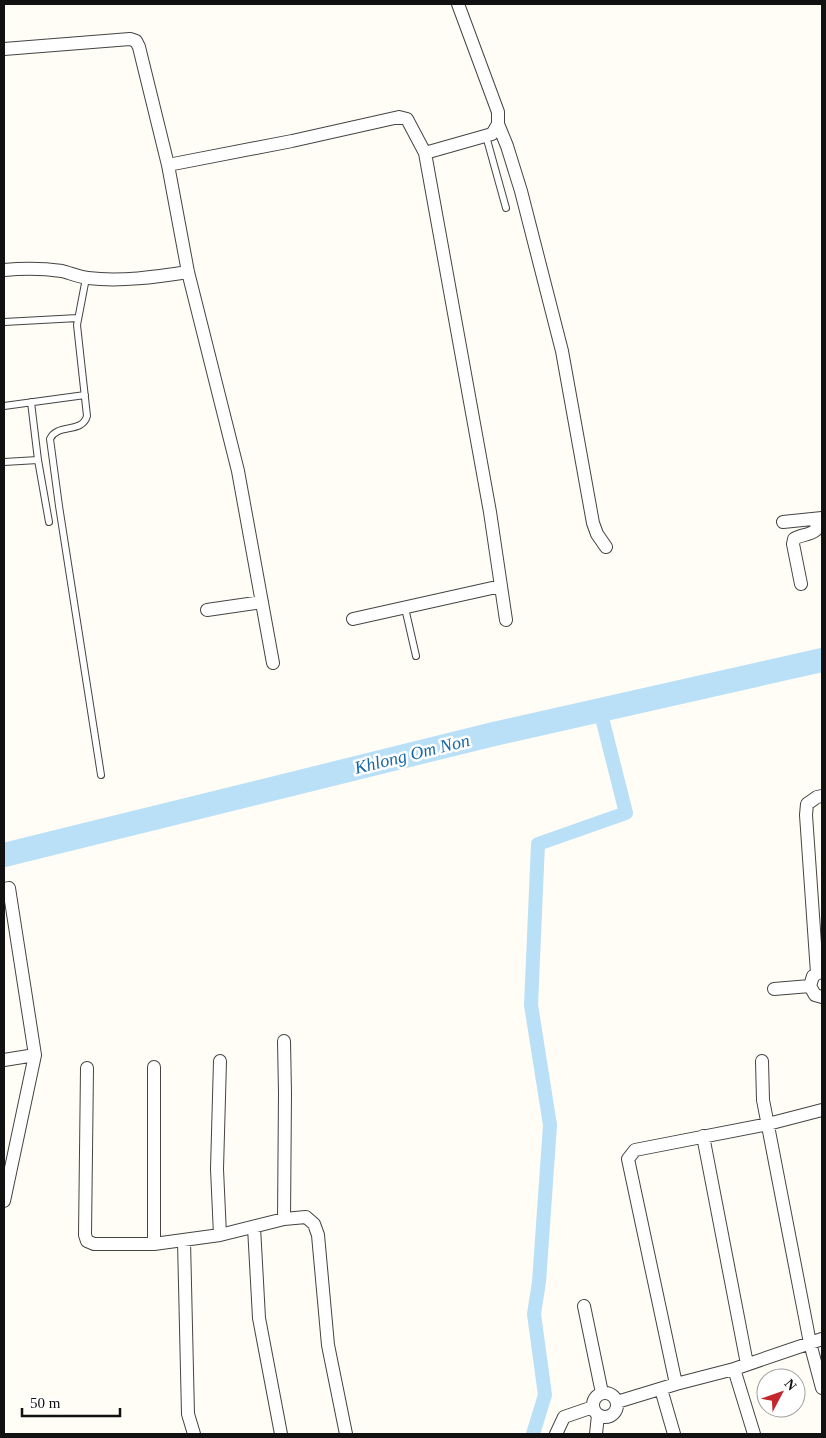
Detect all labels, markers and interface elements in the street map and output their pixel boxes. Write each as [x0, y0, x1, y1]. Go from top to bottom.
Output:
water label: Khlong Om Non [351, 730, 472, 778]
north arrow [756, 1368, 806, 1418]
text: N [781, 1376, 799, 1394]
scale bar [22, 1386, 120, 1418]
text: 50 m [30, 1395, 61, 1411]

